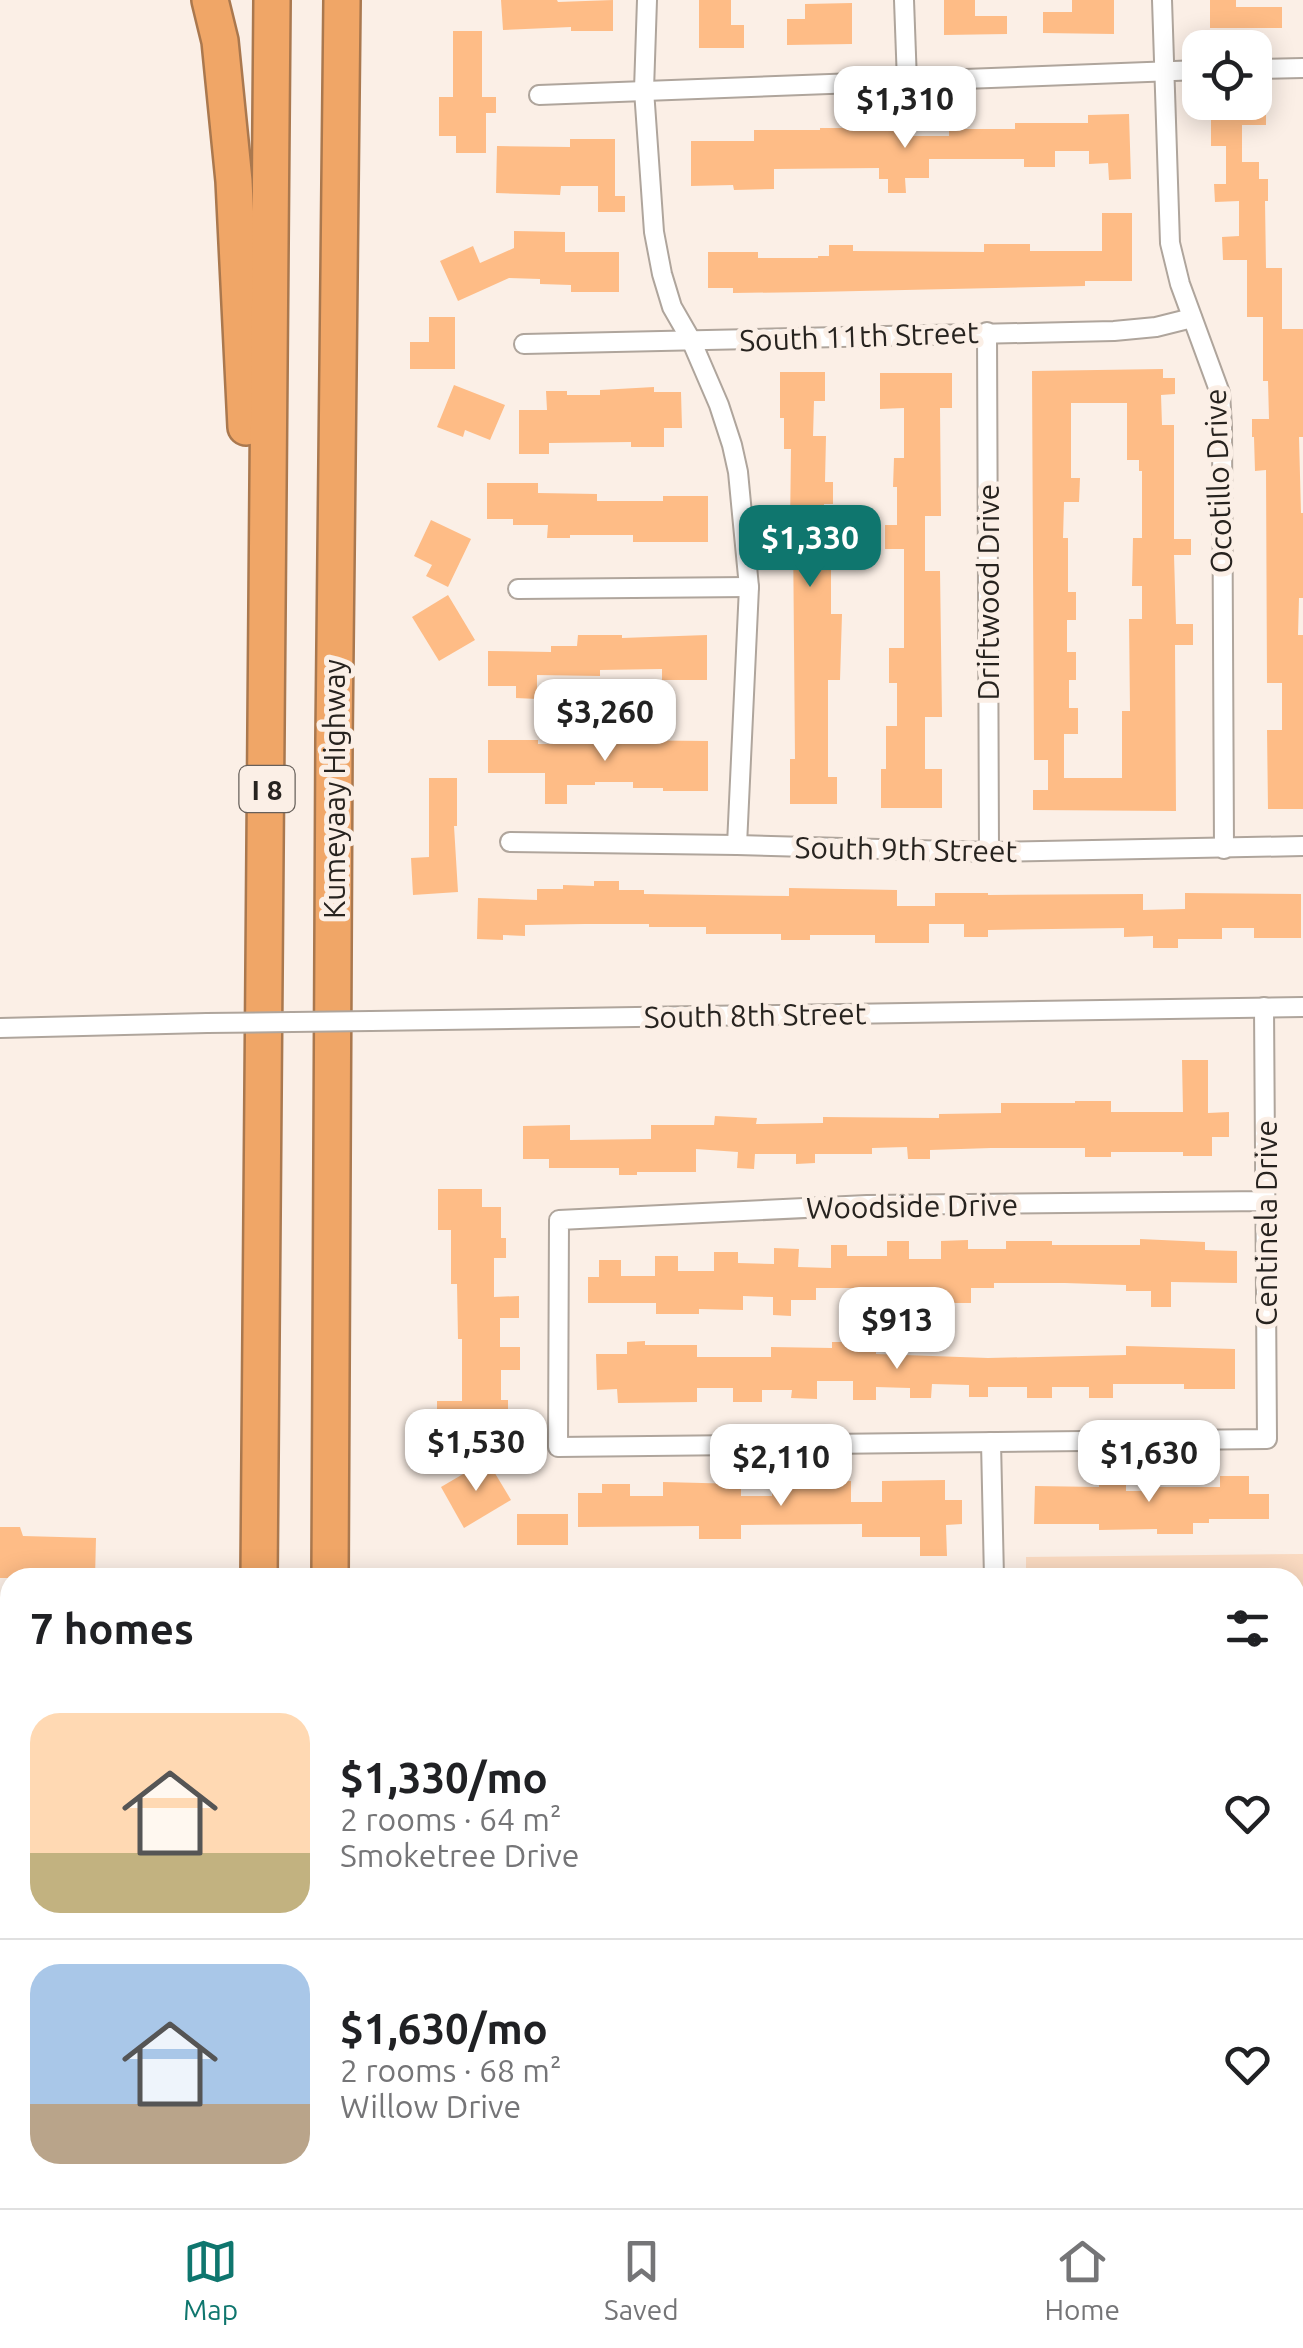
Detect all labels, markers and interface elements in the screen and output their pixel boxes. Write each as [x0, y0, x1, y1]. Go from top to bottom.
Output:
map controls [1182, 30, 1272, 120]
button: locate [1182, 30, 1272, 120]
pin: $1,310 [824, 66, 986, 151]
text: $1,310 [856, 80, 954, 116]
street label: South 11th Street [739, 315, 980, 357]
street label: Ocotillo Drive [1198, 388, 1238, 574]
street label: Driftwood Drive [971, 484, 1005, 700]
pin: $1,330 [729, 505, 891, 590]
text: $1,330 [761, 519, 859, 555]
street label: Kumeyaay Highway [317, 659, 351, 919]
pin: $3,260 [524, 679, 686, 764]
text: $3,260 [556, 693, 654, 729]
road number: I 8 [240, 766, 294, 812]
street label: South 9th Street [794, 830, 1018, 868]
street label: South 8th Street [643, 996, 867, 1034]
street label: Centinela Drive [1249, 1120, 1283, 1326]
street label: Woodside Drive [806, 1187, 1018, 1225]
pin: $913 [838, 1287, 956, 1372]
text: $913 [861, 1301, 933, 1337]
pin: $1,530 [395, 1409, 557, 1494]
pin: $1,630 [1068, 1420, 1230, 1505]
text: $1,530 [427, 1423, 525, 1459]
pin: $2,110 [700, 1424, 862, 1509]
text: $1,630 [1100, 1434, 1198, 1470]
text: $2,110 [732, 1438, 830, 1474]
icon: filters [1220, 1601, 1275, 1656]
text: 7 homes [30, 1605, 194, 1652]
icon: home [110, 1753, 230, 1873]
text: $1,330/mo [340, 1754, 548, 1801]
icon: heart [1220, 1786, 1275, 1841]
text: 2 rooms · 64 m² [340, 1801, 561, 1837]
text: Smoketree Drive [340, 1837, 579, 1873]
icon: home [110, 2004, 230, 2124]
text: $1,630/mo [340, 2005, 548, 2052]
icon: heart [1220, 2037, 1275, 2092]
text: 2 rooms · 68 m² [340, 2052, 561, 2088]
text: Willow Drive [340, 2088, 521, 2124]
tab: Map [183, 2234, 238, 2325]
tab: Saved [604, 2234, 679, 2325]
tab: Home [1044, 2234, 1120, 2325]

